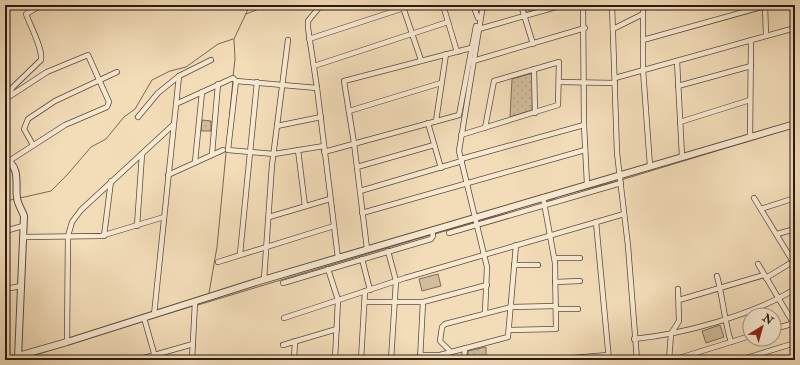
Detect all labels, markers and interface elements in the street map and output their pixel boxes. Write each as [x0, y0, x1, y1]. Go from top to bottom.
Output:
north arrow [742, 307, 782, 347]
text: N [759, 311, 776, 328]

